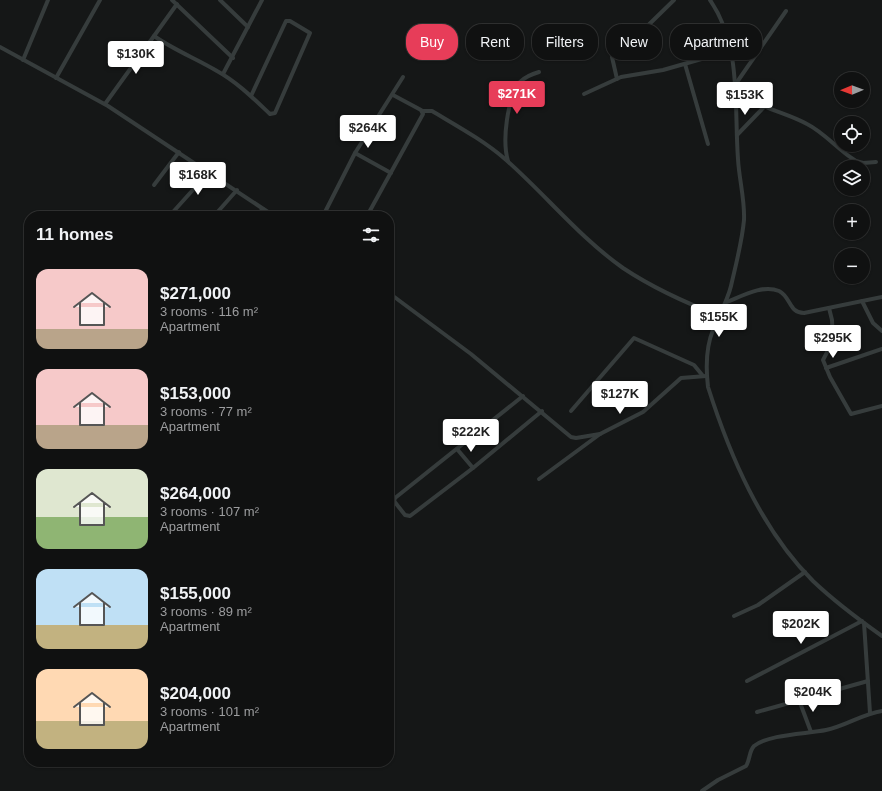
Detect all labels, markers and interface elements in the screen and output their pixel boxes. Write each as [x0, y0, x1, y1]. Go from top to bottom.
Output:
chip: Buy [406, 24, 458, 60]
chip: Rent [466, 24, 524, 60]
chip: Filters [532, 24, 598, 60]
chip: New [606, 24, 662, 60]
chip: Apartment [670, 24, 762, 60]
pin: $130K [108, 41, 164, 75]
text: $130K [117, 46, 155, 61]
north arrow [834, 72, 870, 108]
map controls [834, 72, 870, 284]
pin: $271K [489, 81, 545, 115]
pin: $153K [717, 82, 773, 116]
text: $271K [498, 86, 536, 101]
text: $153K [726, 87, 764, 102]
pin: $264K [340, 115, 396, 149]
button: locate [834, 116, 870, 152]
text: $264K [349, 120, 387, 135]
button: layers [834, 160, 870, 196]
pin: $168K [170, 162, 226, 196]
text: $168K [179, 167, 217, 182]
button: + [834, 204, 870, 240]
icon: filters [360, 224, 382, 246]
text: 11 homes [36, 225, 114, 244]
button: − [834, 248, 870, 284]
text: $271,000 [160, 284, 231, 303]
icon: home [68, 285, 116, 333]
text: 3 rooms · 116 m² [160, 304, 258, 319]
pin: $155K [691, 304, 747, 338]
text: $155K [700, 309, 738, 324]
text: Apartment [160, 319, 220, 334]
pin: $295K [805, 325, 861, 359]
text: $295K [814, 330, 852, 345]
pin: $127K [592, 381, 648, 415]
text: $153,000 [160, 384, 231, 403]
icon: home [68, 385, 116, 433]
text: $127K [601, 386, 639, 401]
text: 3 rooms · 77 m² [160, 404, 252, 419]
text: Apartment [160, 419, 220, 434]
pin: $222K [443, 419, 499, 453]
text: $222K [452, 424, 490, 439]
text: $264,000 [160, 484, 231, 503]
icon: home [68, 485, 116, 533]
text: 3 rooms · 107 m² [160, 504, 259, 519]
text: Apartment [160, 519, 220, 534]
text: $155,000 [160, 584, 231, 603]
icon: home [68, 585, 116, 633]
text: 3 rooms · 89 m² [160, 604, 252, 619]
pin: $202K [773, 611, 829, 645]
text: $202K [782, 616, 820, 631]
text: Apartment [160, 619, 220, 634]
pin: $204K [785, 679, 841, 713]
text: $204,000 [160, 684, 231, 703]
text: $204K [794, 684, 832, 699]
icon: home [68, 685, 116, 733]
text: 3 rooms · 101 m² [160, 704, 259, 719]
text: Apartment [160, 719, 220, 734]

